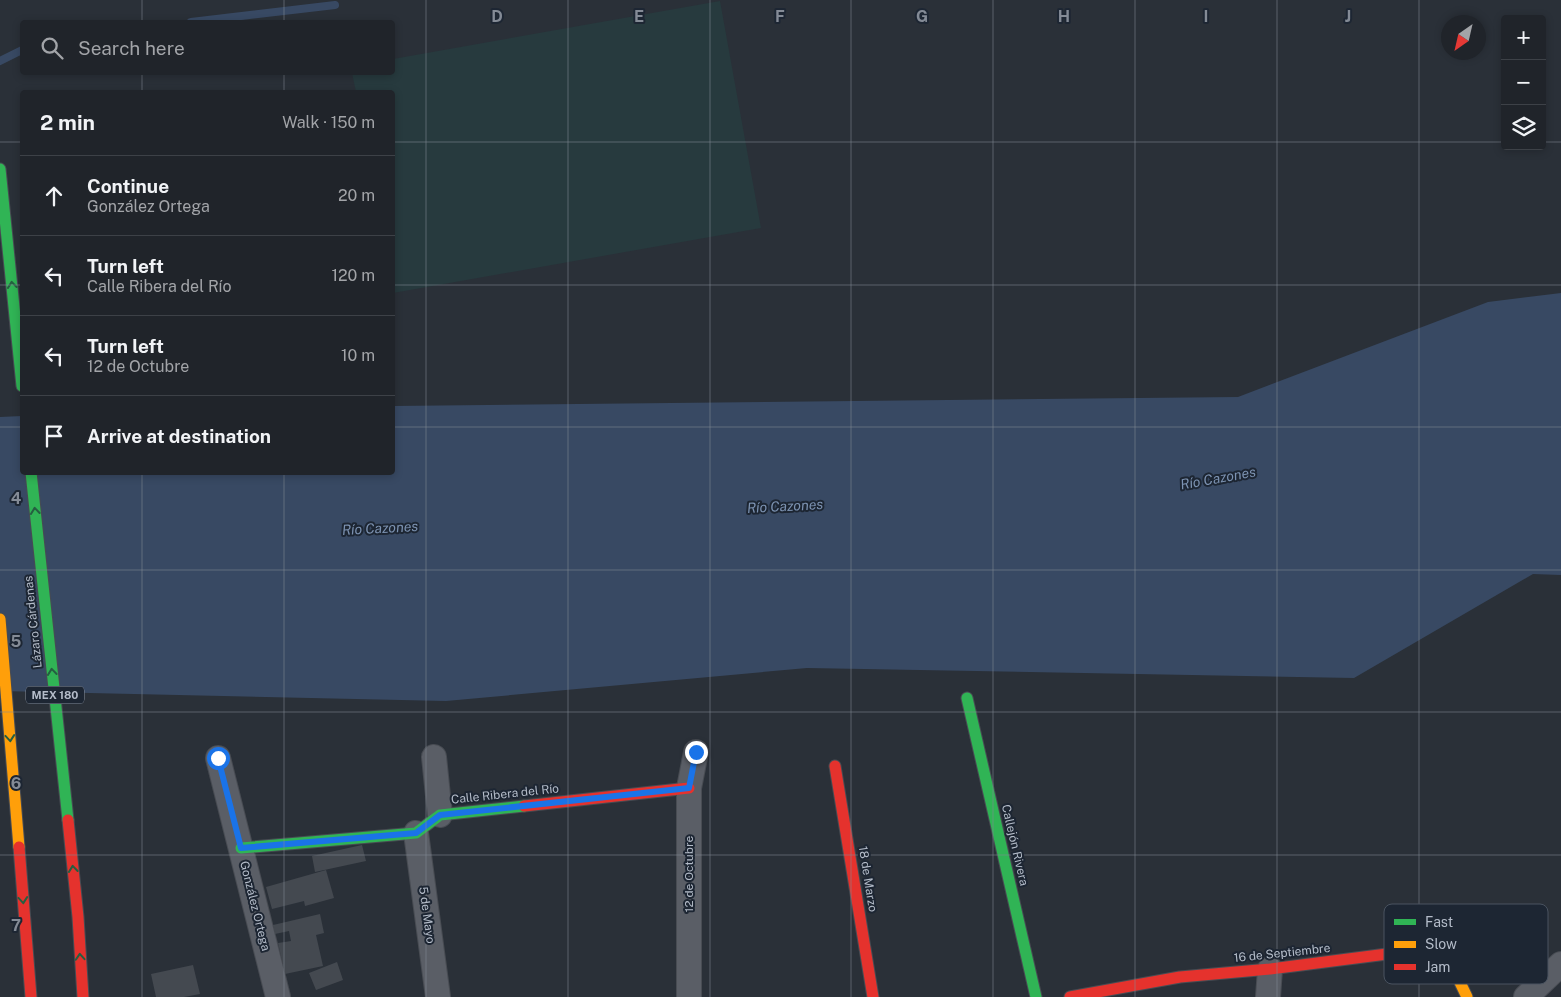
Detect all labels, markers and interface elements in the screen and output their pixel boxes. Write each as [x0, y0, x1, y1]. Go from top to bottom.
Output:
text: D [491, 7, 503, 26]
text: E [634, 7, 644, 26]
text: F [775, 7, 785, 26]
text: G [916, 7, 928, 26]
text: H [1058, 7, 1070, 26]
text: I [1204, 7, 1208, 26]
text: J [1345, 7, 1351, 26]
north arrow [1441, 15, 1486, 60]
map controls [1501, 15, 1546, 150]
button: + [1501, 15, 1546, 60]
search box [20, 20, 395, 75]
icon: search [38, 34, 66, 62]
text: Search here [78, 37, 185, 59]
button: − [1501, 60, 1546, 105]
button: layers [1501, 105, 1546, 150]
text: 2 min [40, 110, 95, 135]
text: Walk · 150 m [282, 113, 375, 132]
text: Continue [87, 175, 169, 197]
icon: ahead [40, 182, 68, 210]
text: 20 m [338, 186, 375, 205]
text: González Ortega [87, 197, 210, 216]
text: Turn left [87, 255, 164, 277]
icon: left [40, 262, 68, 290]
text: 120 m [331, 266, 375, 285]
text: Calle Ribera del Río [87, 277, 232, 296]
one-way arrow [7, 281, 18, 289]
text: Turn left [87, 335, 164, 357]
icon: left [40, 342, 68, 370]
text: 10 m [341, 346, 375, 365]
text: 12 de Octubre [87, 357, 189, 376]
icon: arrive [40, 422, 68, 450]
text: Arrive at destination [87, 425, 271, 447]
water label: Río Cazones [1179, 463, 1257, 493]
text: 4 [11, 489, 22, 508]
water label: Río Cazones [746, 496, 824, 516]
one-way arrow [30, 507, 41, 515]
water label: Río Cazones [341, 518, 419, 538]
street label: Lázaro Cárdenas [21, 575, 45, 669]
text: 5 [11, 632, 22, 651]
one-way arrow [47, 668, 58, 676]
road number: MEX 180 [26, 686, 84, 704]
one-way arrow [4, 734, 15, 742]
route end [685, 741, 708, 764]
route start [207, 747, 230, 770]
text: 6 [11, 774, 21, 793]
street label: Calle Ribera del Río [450, 781, 560, 807]
street label: Callejón Rivera [999, 803, 1031, 887]
street label: 12 de Octubre [682, 835, 696, 912]
street label: 18 de Marzo [856, 845, 880, 913]
street label: González Ortega [237, 860, 273, 952]
one-way arrow [67, 865, 78, 873]
street label: 5 de Mayo [416, 886, 438, 945]
one-way arrow [17, 896, 28, 904]
legend [1384, 904, 1548, 984]
text: Fast [1425, 914, 1453, 930]
text: 7 [11, 916, 21, 935]
text: Slow [1425, 936, 1457, 952]
street label: 16 de Septiembre [1233, 941, 1331, 965]
one-way arrow [75, 953, 86, 961]
text: Jam [1425, 959, 1450, 975]

